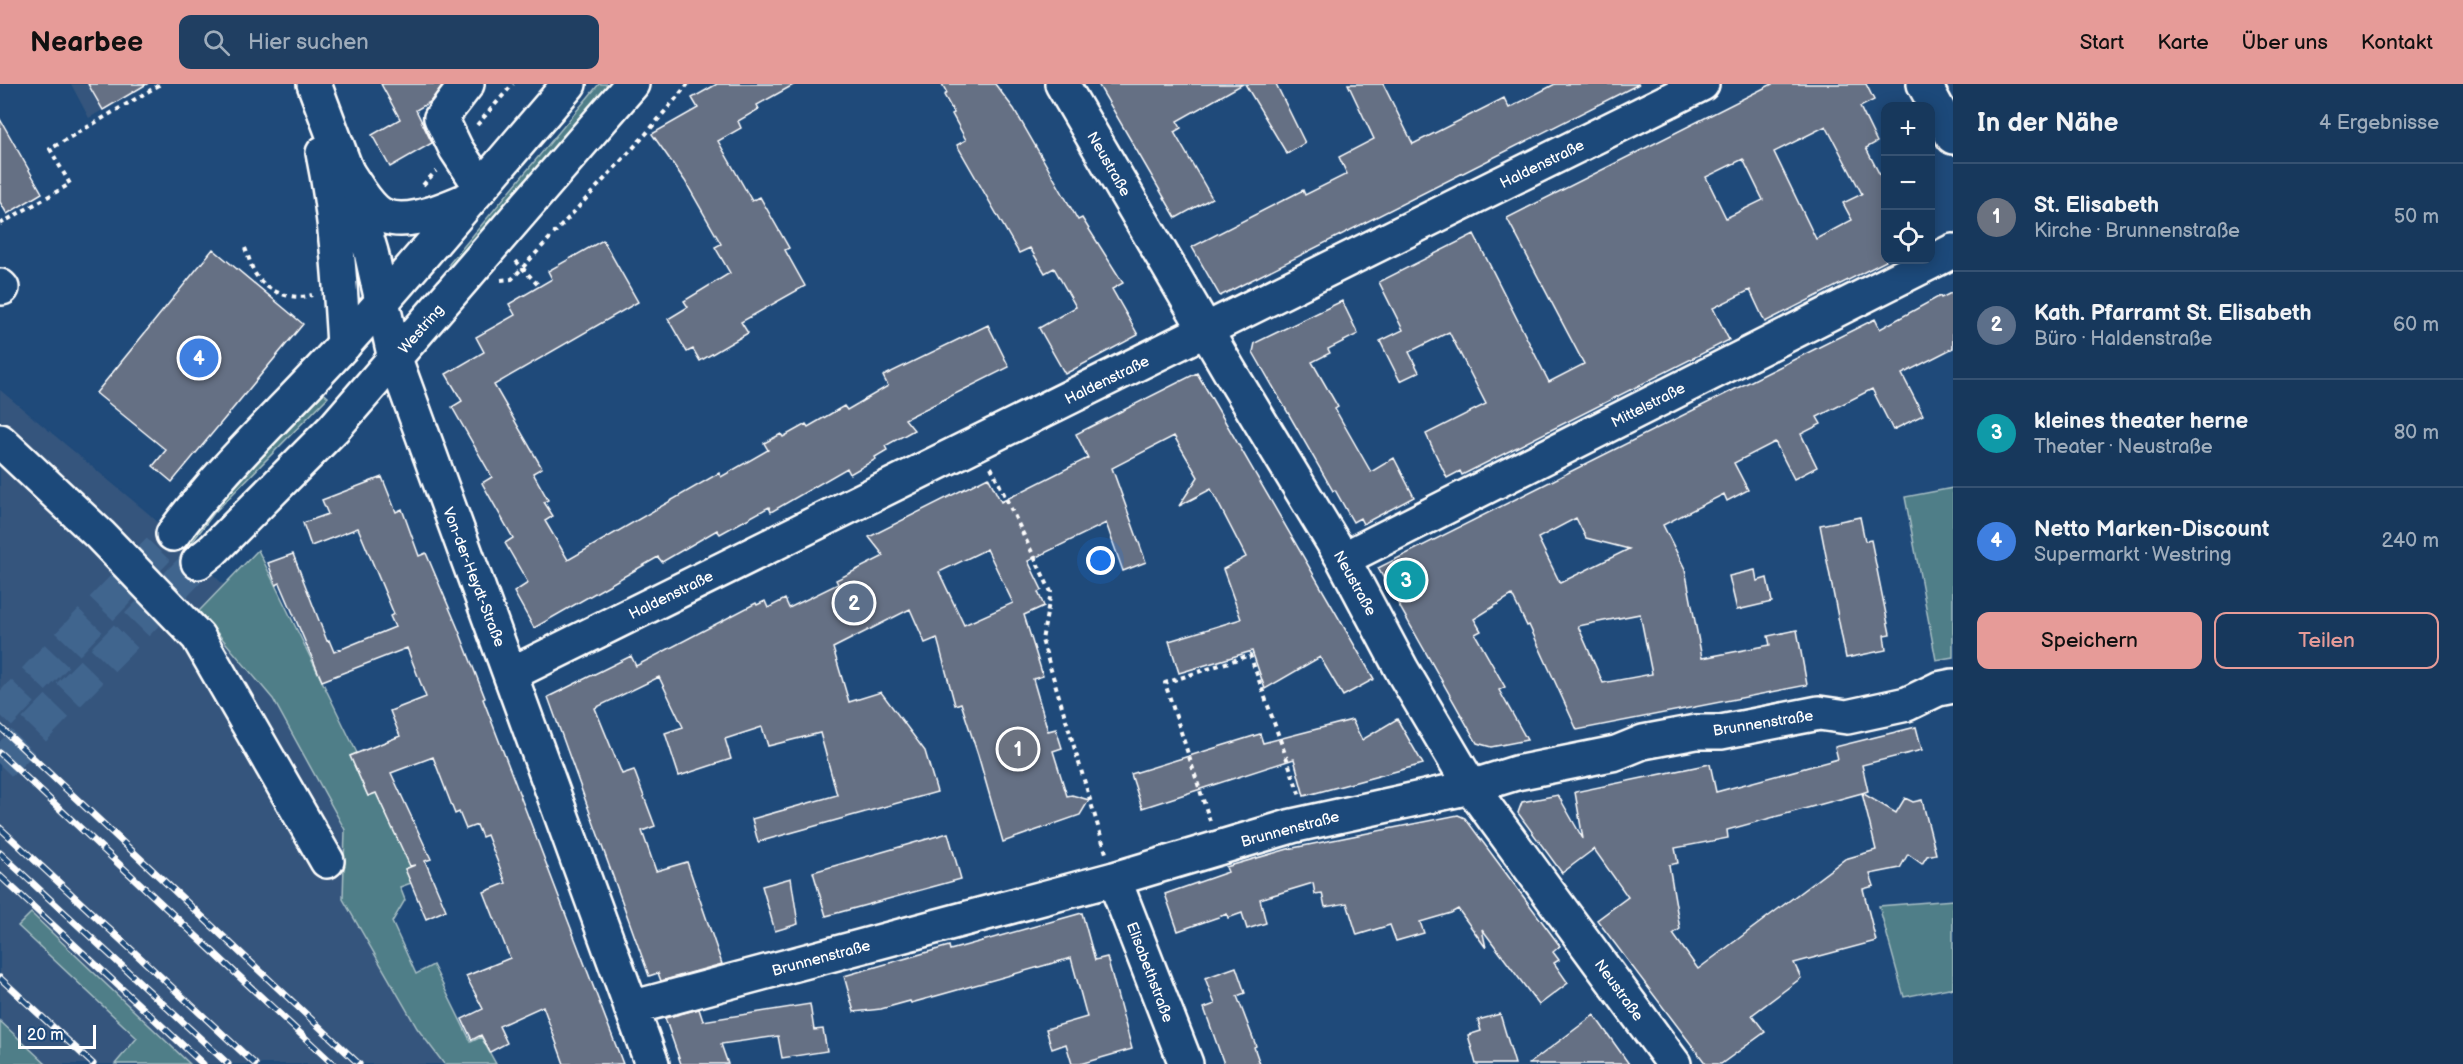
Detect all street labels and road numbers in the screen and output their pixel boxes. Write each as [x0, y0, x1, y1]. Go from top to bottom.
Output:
street label: Neustraße [1082, 129, 1135, 200]
street label: Haldenstraße [1497, 136, 1588, 193]
street label: Westring [395, 301, 448, 358]
street label: Haldenstraße [1062, 352, 1153, 409]
street label: Mittelstraße [1608, 379, 1688, 432]
street label: Von-der-Heydt-Straße [438, 505, 509, 650]
street label: Neustraße [1329, 547, 1380, 619]
street label: Haldenstraße [626, 567, 717, 624]
street label: Brunnenstraße [1712, 706, 1815, 741]
street label: Brunnenstraße [1239, 807, 1342, 852]
street label: Elisabethstraße [1122, 919, 1177, 1025]
street label: Brunnenstraße [770, 936, 873, 981]
street label: Neustraße [1590, 956, 1647, 1025]

